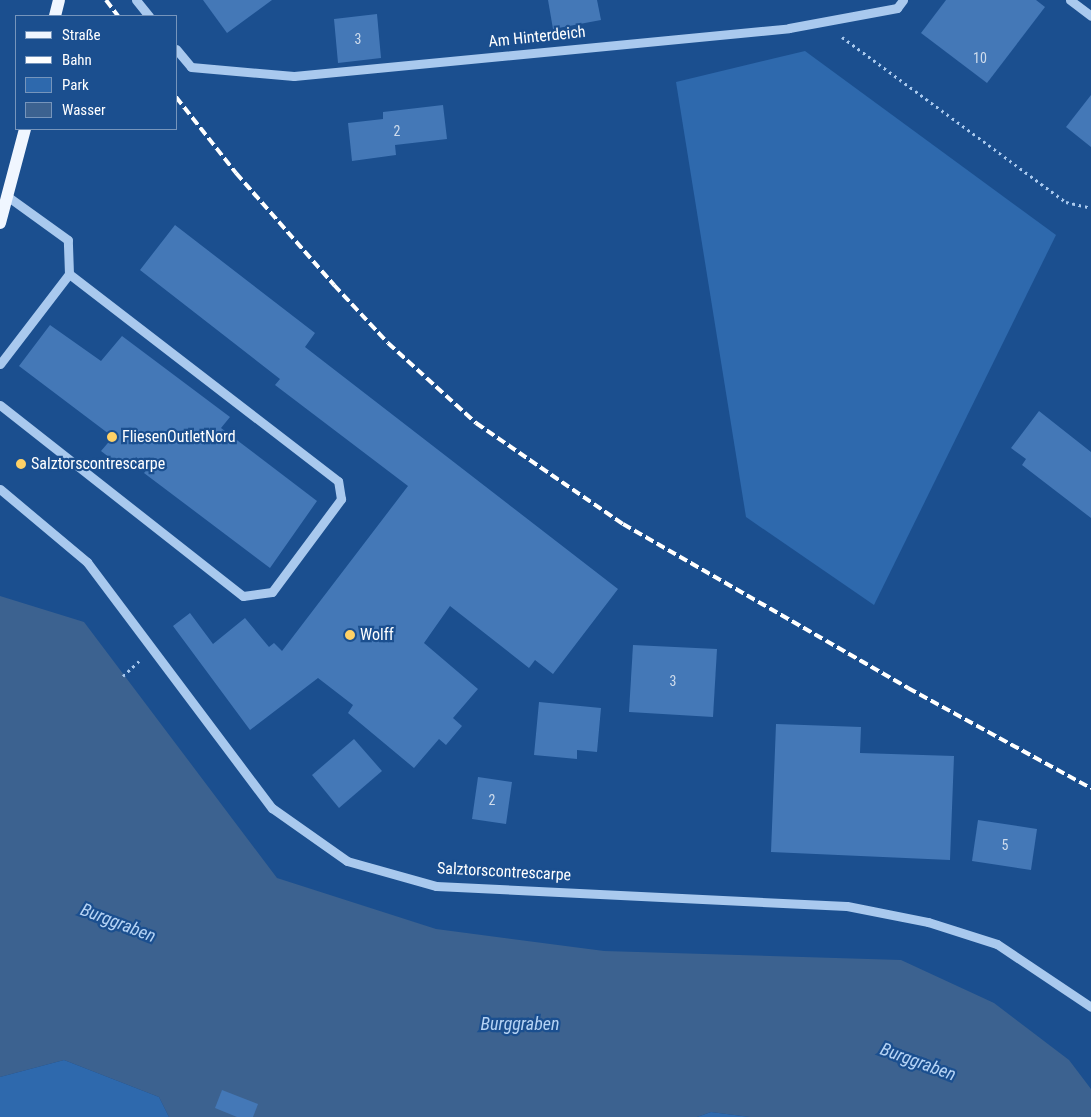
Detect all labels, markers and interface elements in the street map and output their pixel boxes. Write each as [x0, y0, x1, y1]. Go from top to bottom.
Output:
legend [15, 15, 178, 130]
street label: Am Hinterdeich [488, 22, 586, 52]
text: Straße [62, 26, 101, 44]
house number: 3 [355, 31, 361, 47]
house number: 10 [973, 50, 987, 66]
text: Bahn [62, 51, 92, 69]
text: Park [62, 76, 89, 94]
text: Wasser [62, 101, 106, 119]
house number: 2 [394, 123, 400, 139]
place label: FliesenOutletNord [122, 427, 236, 447]
marker: FliesenOutletNord [106, 431, 118, 443]
place label: Salztorscontrescarpe [31, 454, 165, 474]
marker: Salztorscontrescarpe [15, 458, 27, 470]
place label: Wolff [360, 625, 394, 645]
marker: Wolff [344, 629, 356, 641]
house number: 3 [670, 673, 676, 689]
house number: 2 [489, 792, 495, 808]
house number: 5 [1002, 837, 1008, 853]
street label: Salztorscontrescarpe [436, 859, 572, 885]
water label: Burggraben [77, 899, 159, 947]
water label: Burggraben [481, 1013, 559, 1035]
water label: Burggraben [877, 1038, 959, 1086]

